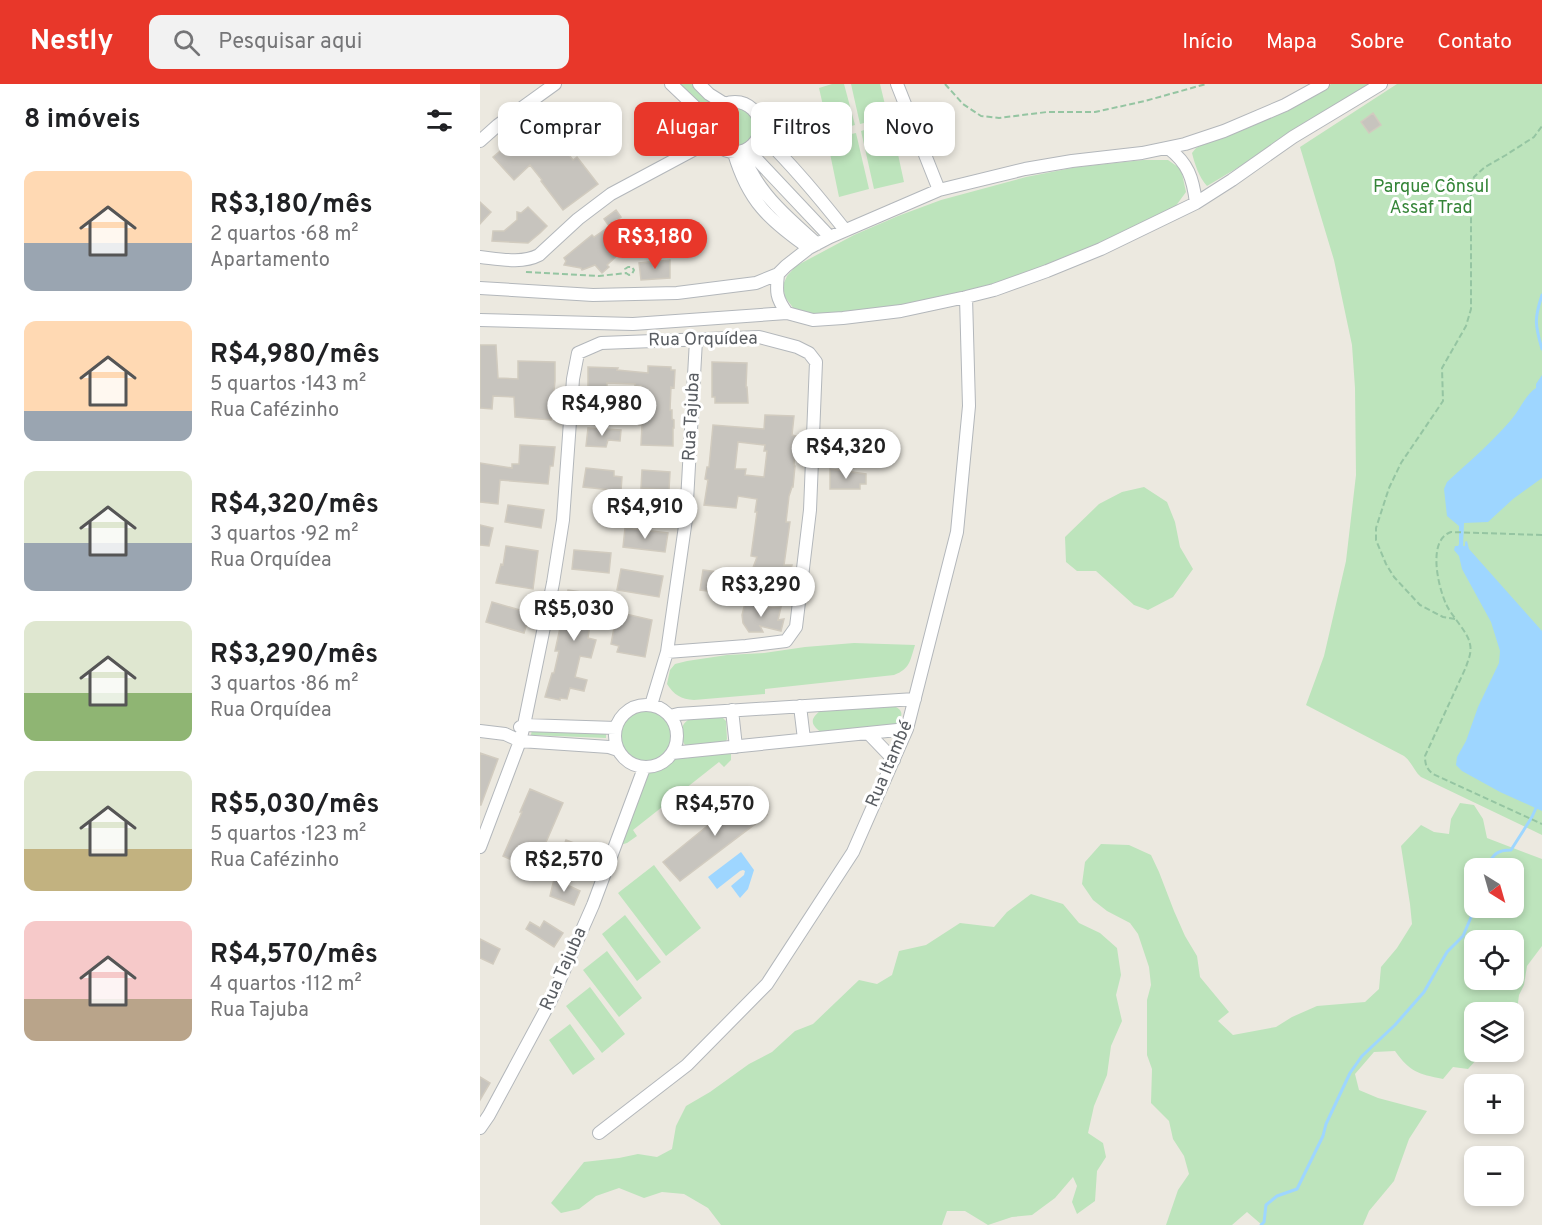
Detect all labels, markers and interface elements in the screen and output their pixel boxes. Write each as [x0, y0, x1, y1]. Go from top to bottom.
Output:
search box [149, 15, 569, 69]
text: Nestly [30, 24, 113, 60]
icon: search [170, 26, 203, 59]
text: Pesquisar aqui [218, 29, 362, 56]
text: Início [1182, 29, 1233, 56]
text: Mapa [1266, 29, 1317, 56]
text: Sobre [1350, 29, 1404, 56]
text: Contato [1437, 29, 1512, 56]
chip: Comprar [498, 102, 622, 156]
chip: Alugar [634, 102, 739, 156]
chip: Filtros [751, 102, 852, 156]
chip: Novo [864, 102, 955, 156]
text: 8 imóveis [24, 104, 141, 137]
icon: filters [423, 104, 456, 137]
park label: Parque Cônsul Assaf Trad [1373, 176, 1489, 220]
text: R$3,180/mês [210, 189, 373, 222]
icon: home [72, 195, 144, 267]
pin: R$3,180 [600, 219, 710, 270]
text: 2 quartos · 68 m² [210, 222, 359, 248]
text: R$3,180 [617, 225, 693, 251]
text: Apartamento [210, 248, 330, 274]
street label: Rua Orquídea [648, 328, 758, 352]
text: R$4,980/mês [210, 339, 380, 372]
icon: home [72, 345, 144, 417]
text: 5 quartos · 143 m² [210, 372, 366, 398]
street label: Rua Tajuba [678, 372, 706, 462]
pin: R$4,980 [547, 386, 657, 437]
text: R$4,980 [561, 392, 643, 418]
text: Rua Cafézinho [210, 398, 339, 424]
pin: R$4,320 [791, 429, 901, 480]
text: R$4,320 [806, 435, 886, 461]
text: R$4,320/mês [210, 489, 379, 522]
pin: R$4,910 [590, 489, 700, 540]
icon: home [72, 495, 144, 567]
text: R$4,910 [606, 495, 684, 521]
text: 3 quartos · 92 m² [210, 522, 358, 548]
text: Rua Orquídea [210, 548, 332, 574]
pin: R$3,290 [706, 567, 816, 618]
text: R$3,290 [721, 573, 801, 599]
pin: R$5,030 [519, 591, 629, 642]
text: R$5,030 [533, 597, 615, 623]
text: R$3,290/mês [210, 639, 378, 672]
icon: home [72, 645, 144, 717]
text: 3 quartos · 86 m² [210, 672, 358, 698]
text: Rua Orquídea [210, 698, 332, 724]
street label: Rua Itambé [861, 717, 919, 811]
pin: R$4,570 [660, 786, 770, 837]
text: R$5,030/mês [210, 789, 379, 822]
text: R$4,570 [675, 792, 755, 818]
icon: home [72, 795, 144, 867]
text: 5 quartos · 123 m² [210, 822, 366, 848]
pin: R$2,570 [509, 842, 619, 893]
text: Rua Cafézinho [210, 848, 339, 874]
text: R$2,570 [524, 848, 604, 874]
north arrow [1464, 858, 1524, 918]
map controls [1464, 858, 1524, 1206]
street label: Rua Tajuba [535, 924, 593, 1014]
button: locate [1464, 930, 1524, 990]
text: R$4,570/mês [210, 939, 378, 972]
icon: home [72, 945, 144, 1017]
text: 4 quartos · 112 m² [210, 972, 362, 998]
text: Rua Tajuba [210, 998, 309, 1024]
button: layers [1464, 1002, 1524, 1062]
button: + [1464, 1074, 1524, 1134]
button: − [1464, 1146, 1524, 1206]

